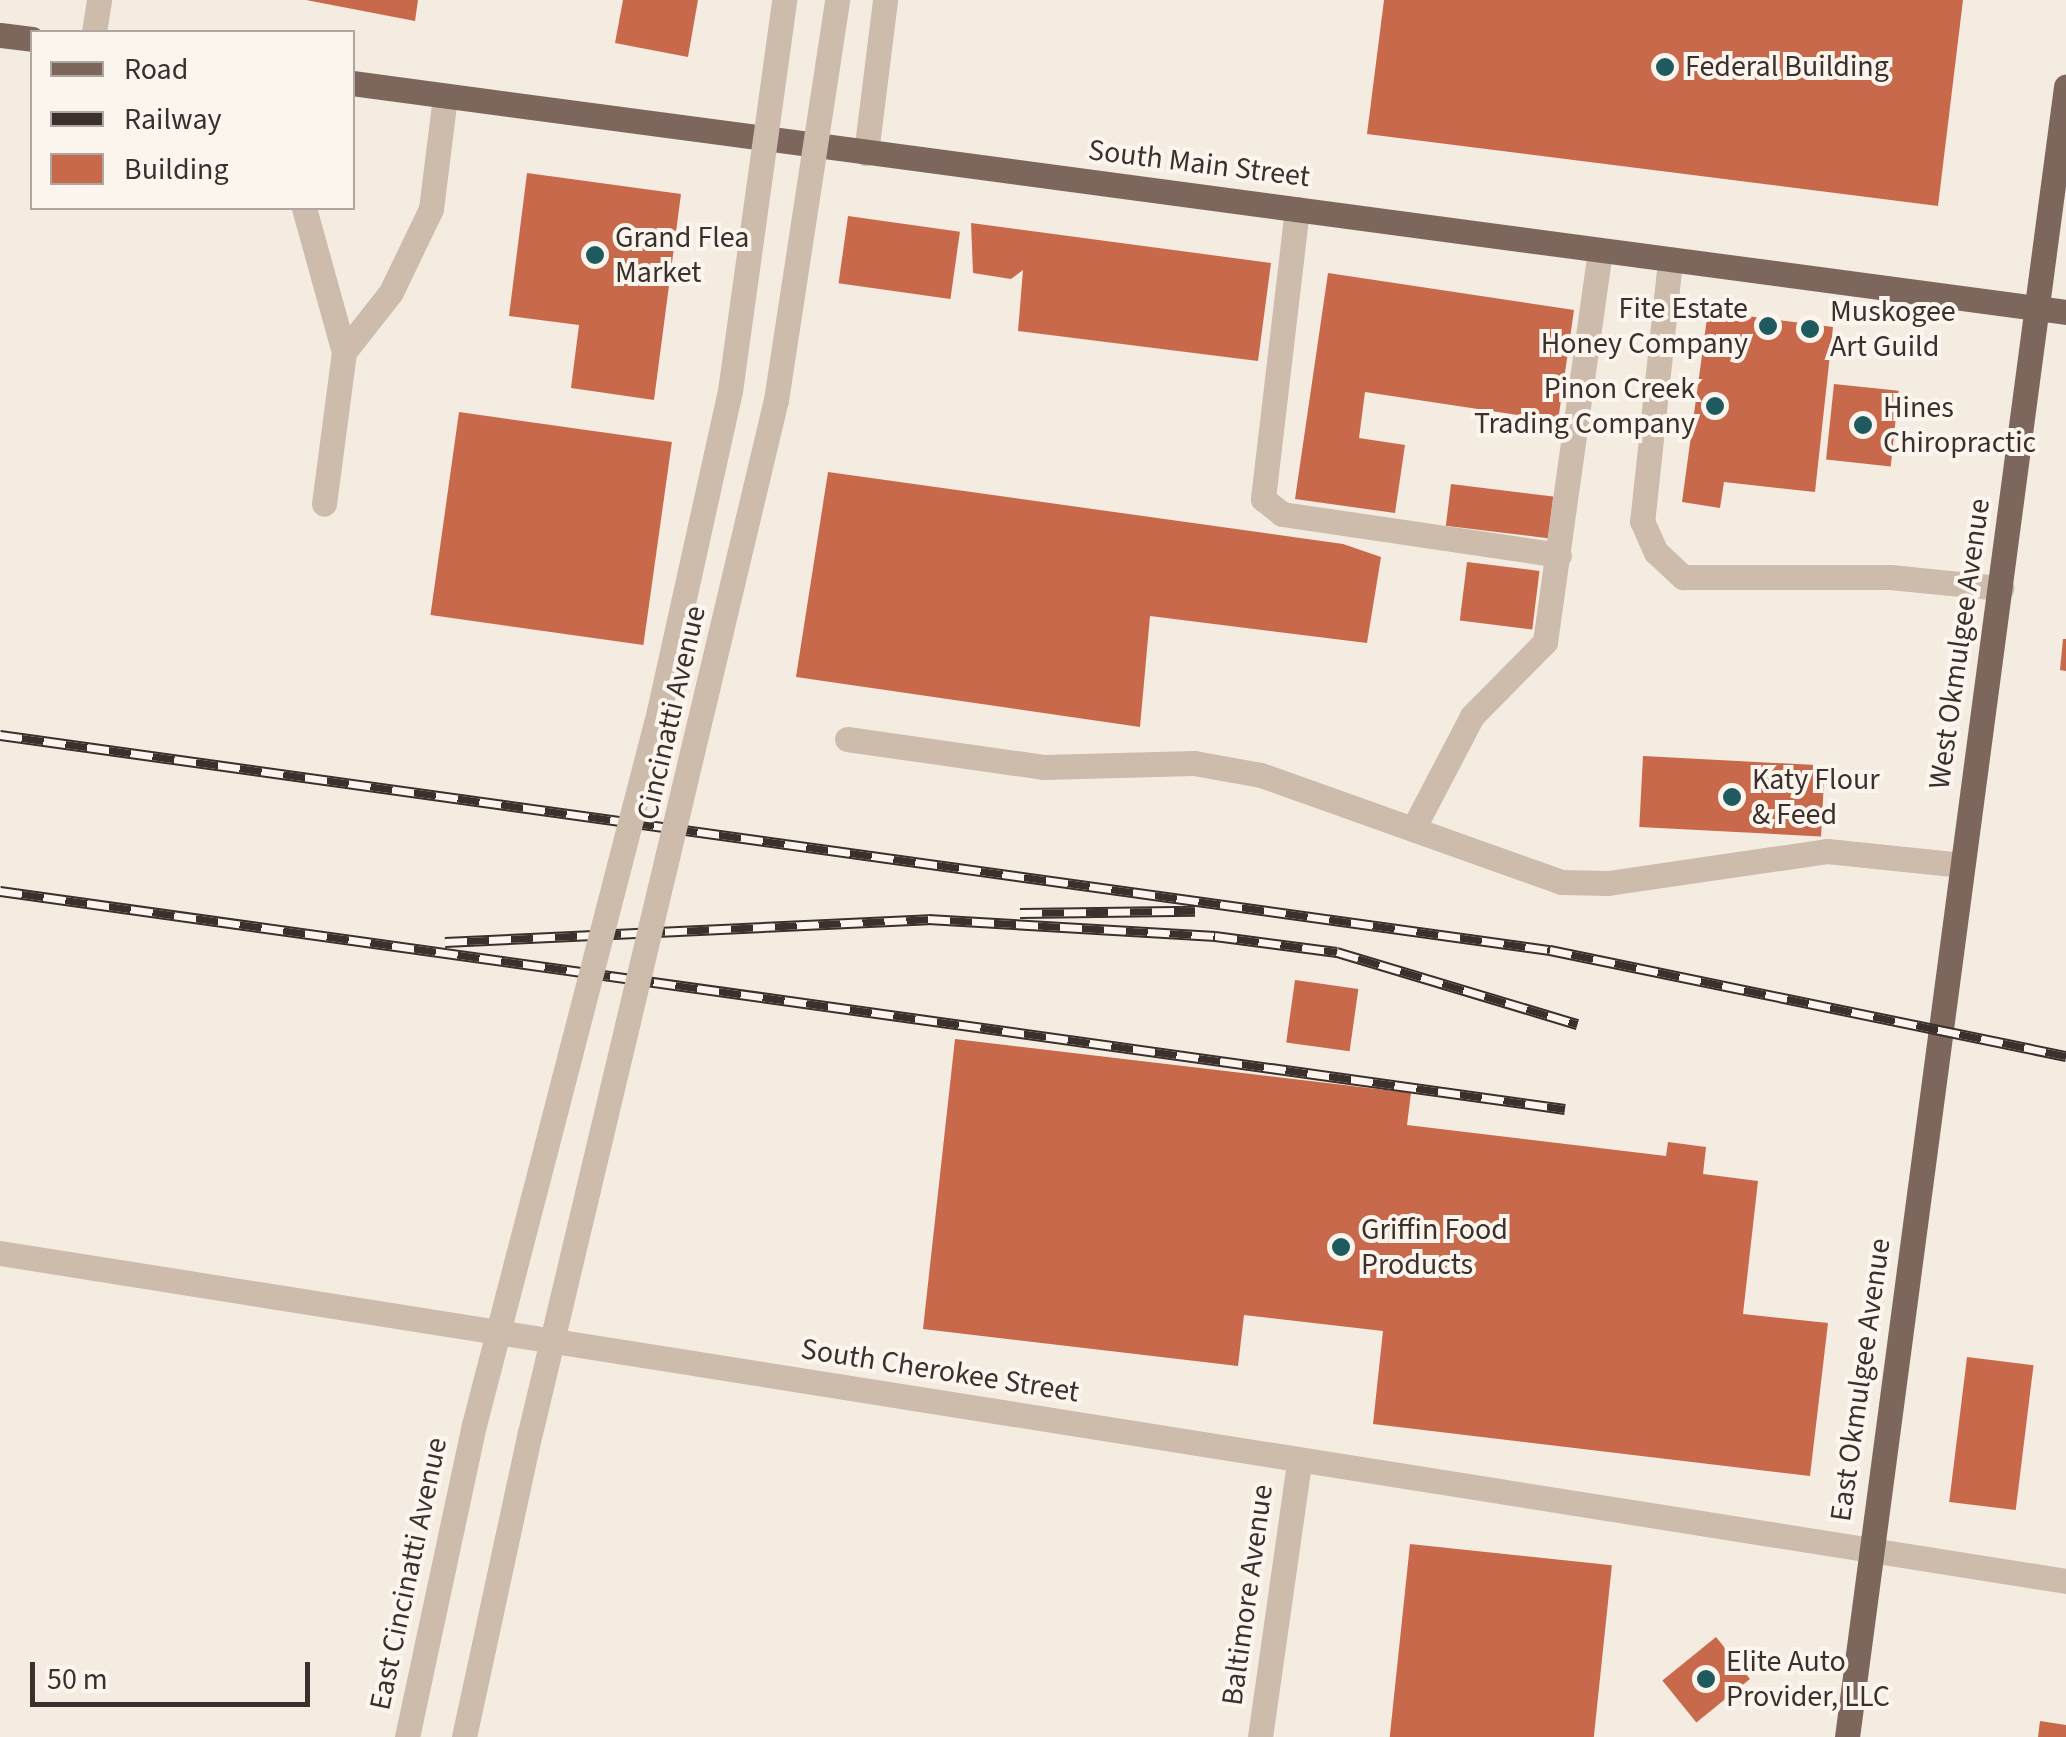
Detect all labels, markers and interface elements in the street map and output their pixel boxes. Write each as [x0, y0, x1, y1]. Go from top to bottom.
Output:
legend [30, 30, 355, 210]
text: Road [124, 48, 188, 91]
place label: Federal Building [1685, 49, 1889, 85]
marker: Federal Building [1654, 56, 1676, 78]
text: Railway [124, 98, 222, 141]
street label: South Main Street [1086, 133, 1312, 195]
text: Building [124, 148, 229, 191]
place label: Grand Flea Market [615, 220, 749, 290]
marker: Grand Flea Market [584, 244, 606, 266]
place label: Fite Estate Honey Company [1541, 291, 1748, 362]
place label: Muskogee Art Guild [1830, 294, 1956, 364]
marker: Fite Estate Honey Company [1757, 315, 1779, 337]
marker: Muskogee Art Guild [1799, 318, 1821, 340]
place label: Pinon Creek Trading Company [1474, 371, 1695, 442]
place label: Hines Chiropractic [1883, 390, 2036, 460]
marker: Pinon Creek Trading Company [1704, 395, 1726, 417]
marker: Hines Chiropractic [1852, 414, 1874, 436]
street label: West Okmulgee Avenue [1922, 496, 1998, 792]
street label: Cincinatti Avenue [630, 602, 714, 824]
place label: Katy Flour & Feed [1752, 762, 1880, 832]
marker: Katy Flour & Feed [1721, 786, 1743, 808]
place label: Griffin Food Products [1361, 1212, 1508, 1282]
marker: Griffin Food Products [1330, 1236, 1352, 1258]
street label: East Okmulgee Avenue [1823, 1236, 1899, 1524]
street label: South Cherokee Street [798, 1331, 1082, 1411]
street label: East Cincinatti Avenue [363, 1434, 455, 1714]
street label: Baltimore Avenue [1215, 1482, 1281, 1708]
scale bar [35, 1642, 315, 1704]
place label: Elite Auto Provider, LLC [1726, 1644, 1890, 1714]
text: 50 m [47, 1658, 108, 1701]
marker: Elite Auto Provider, LLC [1695, 1668, 1717, 1690]

